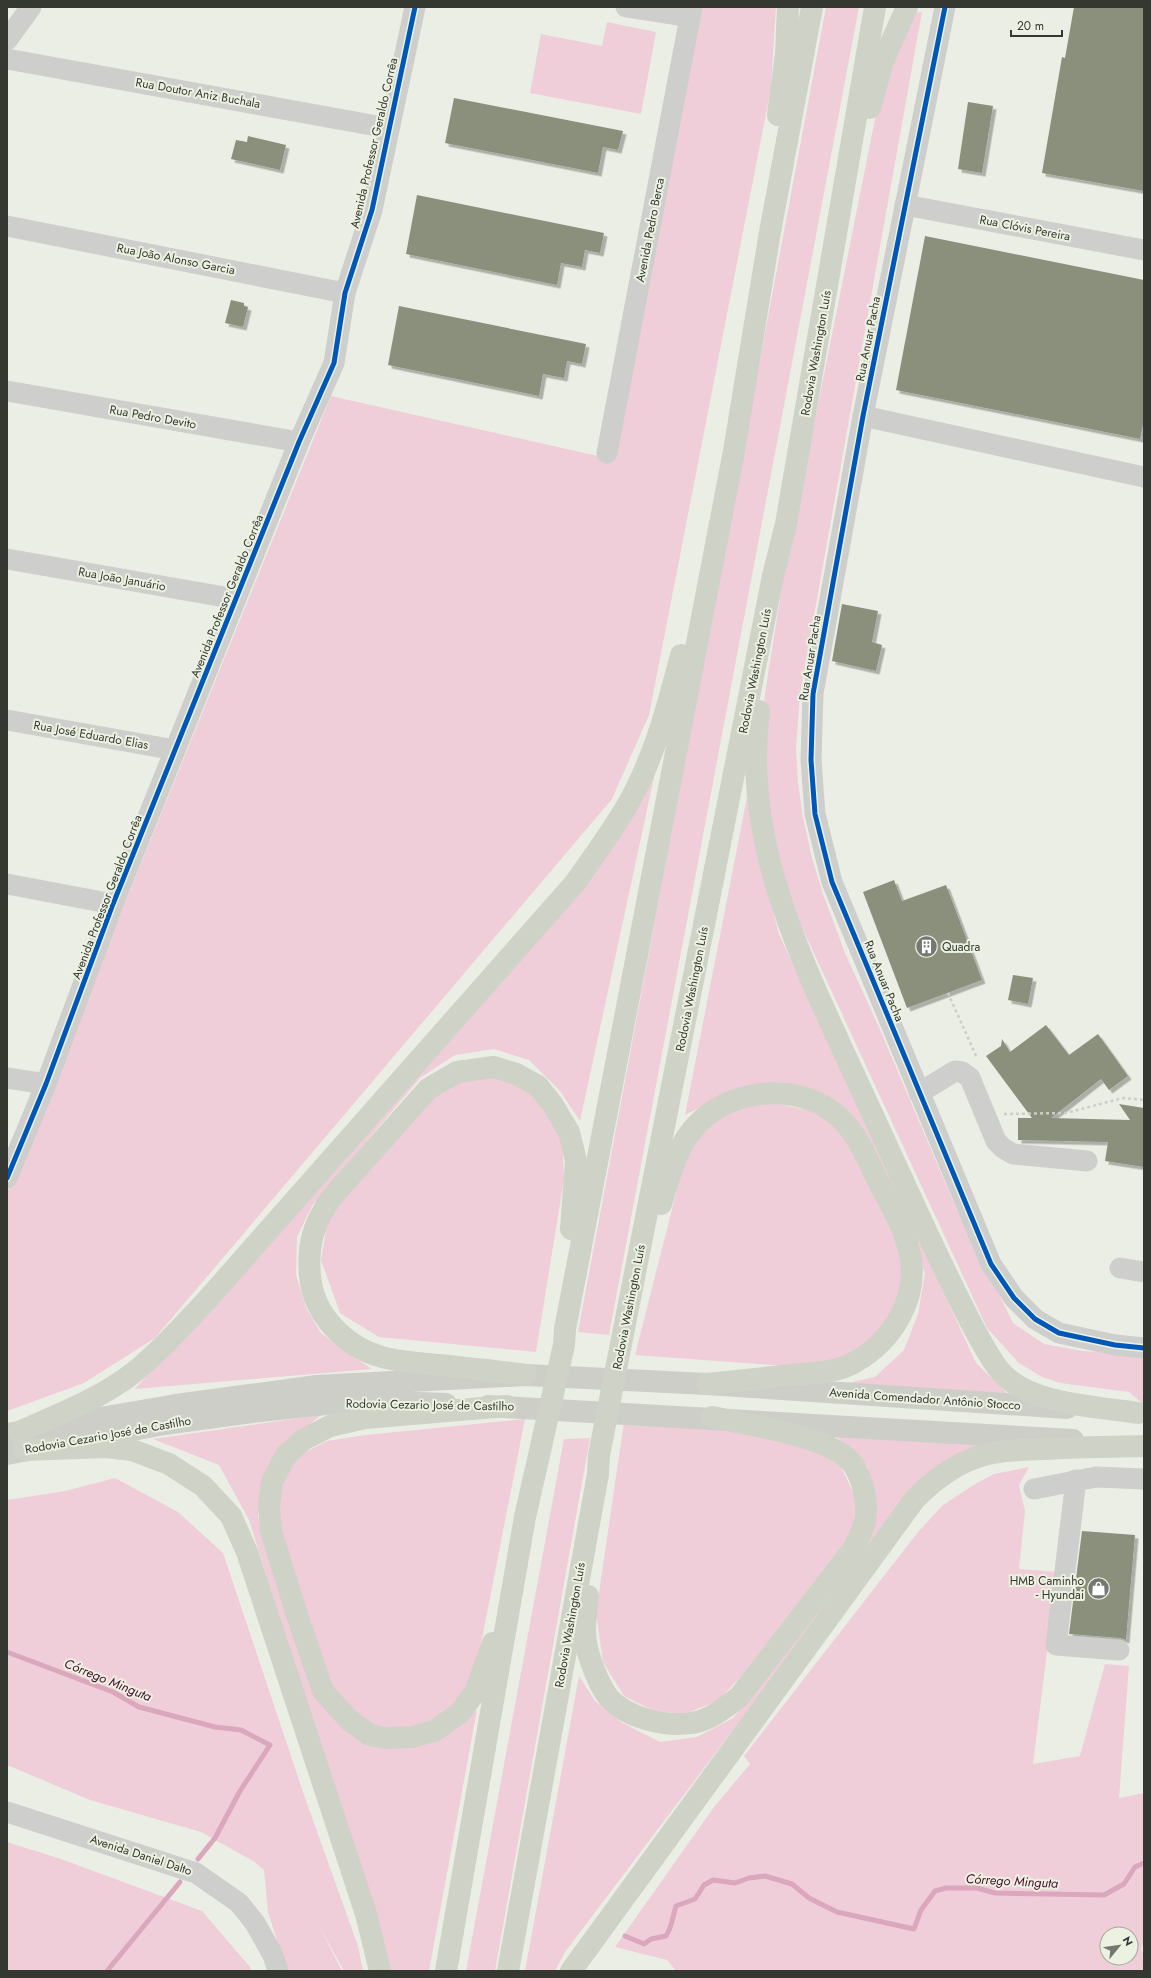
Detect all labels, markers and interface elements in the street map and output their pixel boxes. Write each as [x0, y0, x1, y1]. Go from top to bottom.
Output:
scale bar [1011, 12, 1062, 38]
text: 20 m [1017, 17, 1044, 35]
street label: Avenida Professor Geraldo Corrêa [346, 56, 402, 230]
street label: Rua Doutor Aniz Buchala [134, 73, 262, 113]
street label: Avenida Pedro Berca [631, 176, 669, 284]
street label: Rua Clóvis Pereira [978, 210, 1072, 246]
street label: Rua João Alonso Garcia [115, 239, 237, 279]
street label: Rodovia Washington Luís [796, 289, 836, 417]
street label: Rua Anuar Pacha [851, 295, 885, 383]
street label: Rua Pedro Devito [108, 401, 198, 434]
street label: Avenida Professor Geraldo Corrêa [186, 512, 268, 680]
street label: Rua João Januário [77, 562, 168, 596]
street label: Rodovia Washington Luís [734, 607, 776, 735]
street label: Rua Anuar Pacha [794, 614, 826, 702]
street label: Rua José Eduardo Elias [32, 716, 150, 754]
street label: Avenida Professor Geraldo Corrêa [67, 812, 147, 982]
street label: Rodovia Washington Luís [671, 925, 713, 1053]
building icon: Quadra [914, 934, 940, 960]
street label: Rua Anuar Pacha [860, 938, 909, 1025]
place label: Quadra [942, 938, 981, 956]
street label: Rodovia Washington Luís [608, 1243, 650, 1371]
street label: Avenida Comendador Antônio Stocco [829, 1383, 1022, 1415]
street label: Rodovia Cezario José de Castilho [346, 1395, 515, 1415]
street label: Rodovia Cezario José de Castilho [24, 1411, 193, 1458]
street label: Rodovia Washington Luís [550, 1561, 590, 1689]
place label: HMB Caminho - Hyundai [1010, 1572, 1084, 1604]
shop icon: HMB Caminho - Hyundai [1086, 1575, 1112, 1601]
water label: Córrego Minguta [61, 1654, 155, 1706]
street label: Avenida Daniel Dalto [88, 1830, 195, 1880]
water label: Córrego Minguta [965, 1869, 1059, 1893]
north arrow [1099, 1926, 1139, 1966]
text: N [1119, 1933, 1137, 1949]

